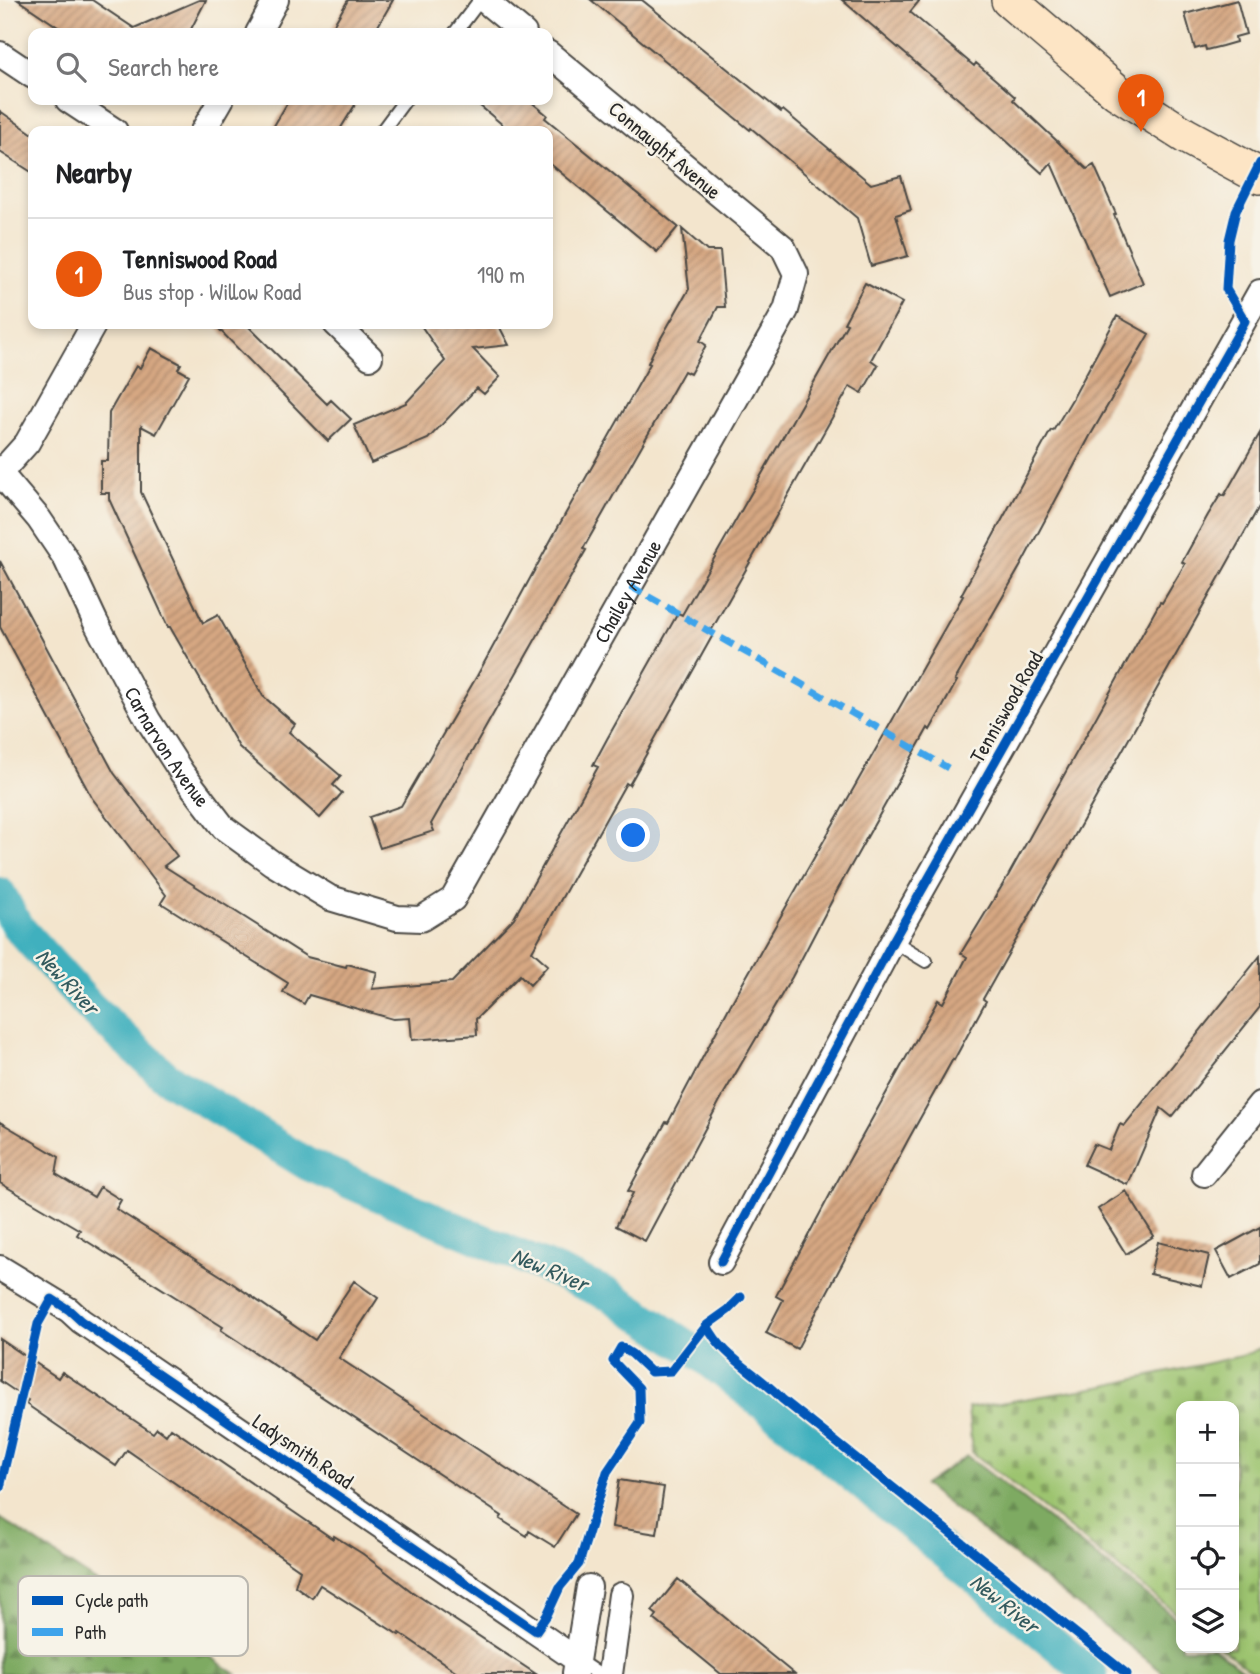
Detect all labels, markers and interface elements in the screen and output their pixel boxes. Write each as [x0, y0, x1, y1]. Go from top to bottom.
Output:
search box [28, 28, 553, 105]
icon: search [52, 48, 90, 86]
text: Search here [108, 49, 219, 84]
pin: 1 [1118, 74, 1164, 132]
street label: Connaught Avenue [602, 94, 728, 206]
text: Nearby [56, 152, 132, 192]
text: Tenniswood Road [123, 241, 277, 276]
text: 1 [75, 259, 83, 290]
text: 190 m [477, 259, 525, 290]
text: Bus stop · Willow Road [123, 276, 301, 307]
street label: Chailey Avenue [586, 534, 668, 648]
street label: Tenniswood Road [962, 646, 1050, 768]
street label: Carnarvon Avenue [118, 681, 217, 813]
your location [616, 818, 650, 852]
water label: New River [29, 941, 109, 1023]
water label: New River [507, 1239, 596, 1300]
map controls [1176, 1401, 1239, 1653]
button: + [1176, 1401, 1239, 1464]
street label: Ladysmith Road [247, 1407, 359, 1495]
button: − [1176, 1464, 1239, 1527]
button: locate [1176, 1527, 1239, 1590]
water label: New River [964, 1566, 1048, 1642]
legend [18, 1576, 248, 1656]
text: Cycle path [75, 1587, 148, 1613]
button: layers [1176, 1590, 1239, 1653]
text: Path [75, 1619, 106, 1645]

